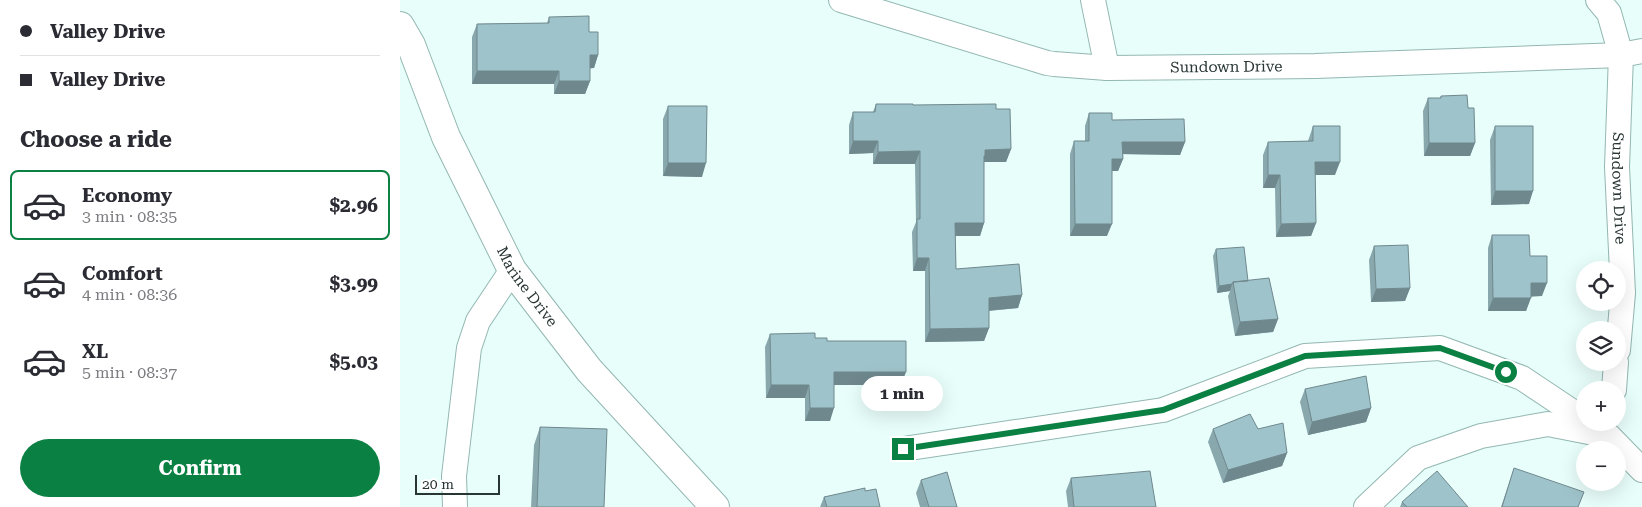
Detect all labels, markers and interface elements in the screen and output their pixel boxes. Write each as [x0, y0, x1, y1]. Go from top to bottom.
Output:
text: Valley Drive [50, 20, 165, 43]
street label: Sundown Drive [1170, 57, 1282, 76]
text: Valley Drive [50, 68, 165, 91]
text: Choose a ride [20, 127, 172, 152]
street label: Sundown Drive [1608, 132, 1630, 245]
icon: car [22, 183, 67, 228]
text: Economy [82, 184, 172, 207]
text: $2.96 [329, 194, 378, 217]
text: 3 min · 08:35 [82, 207, 177, 226]
street label: Marine Drive [493, 244, 561, 330]
icon: car [22, 261, 67, 306]
map controls [1576, 261, 1626, 491]
button: locate [1576, 261, 1626, 311]
text: Comfort [82, 262, 163, 285]
text: $3.99 [329, 272, 378, 295]
text: 4 min · 08:36 [82, 285, 177, 304]
button: layers [1576, 321, 1626, 371]
icon: car [22, 339, 67, 384]
text: XL [82, 340, 108, 363]
text: $5.03 [329, 350, 378, 373]
route start [1495, 361, 1517, 383]
text: 5 min · 08:37 [82, 363, 177, 382]
callout: 1 min [862, 376, 944, 412]
button: + [1576, 381, 1626, 431]
text: 1 min [880, 384, 924, 403]
route end [892, 438, 914, 460]
button: Confirm [20, 439, 380, 497]
button: − [1576, 441, 1626, 491]
scale bar [415, 472, 500, 495]
text: 20 m [422, 476, 454, 492]

